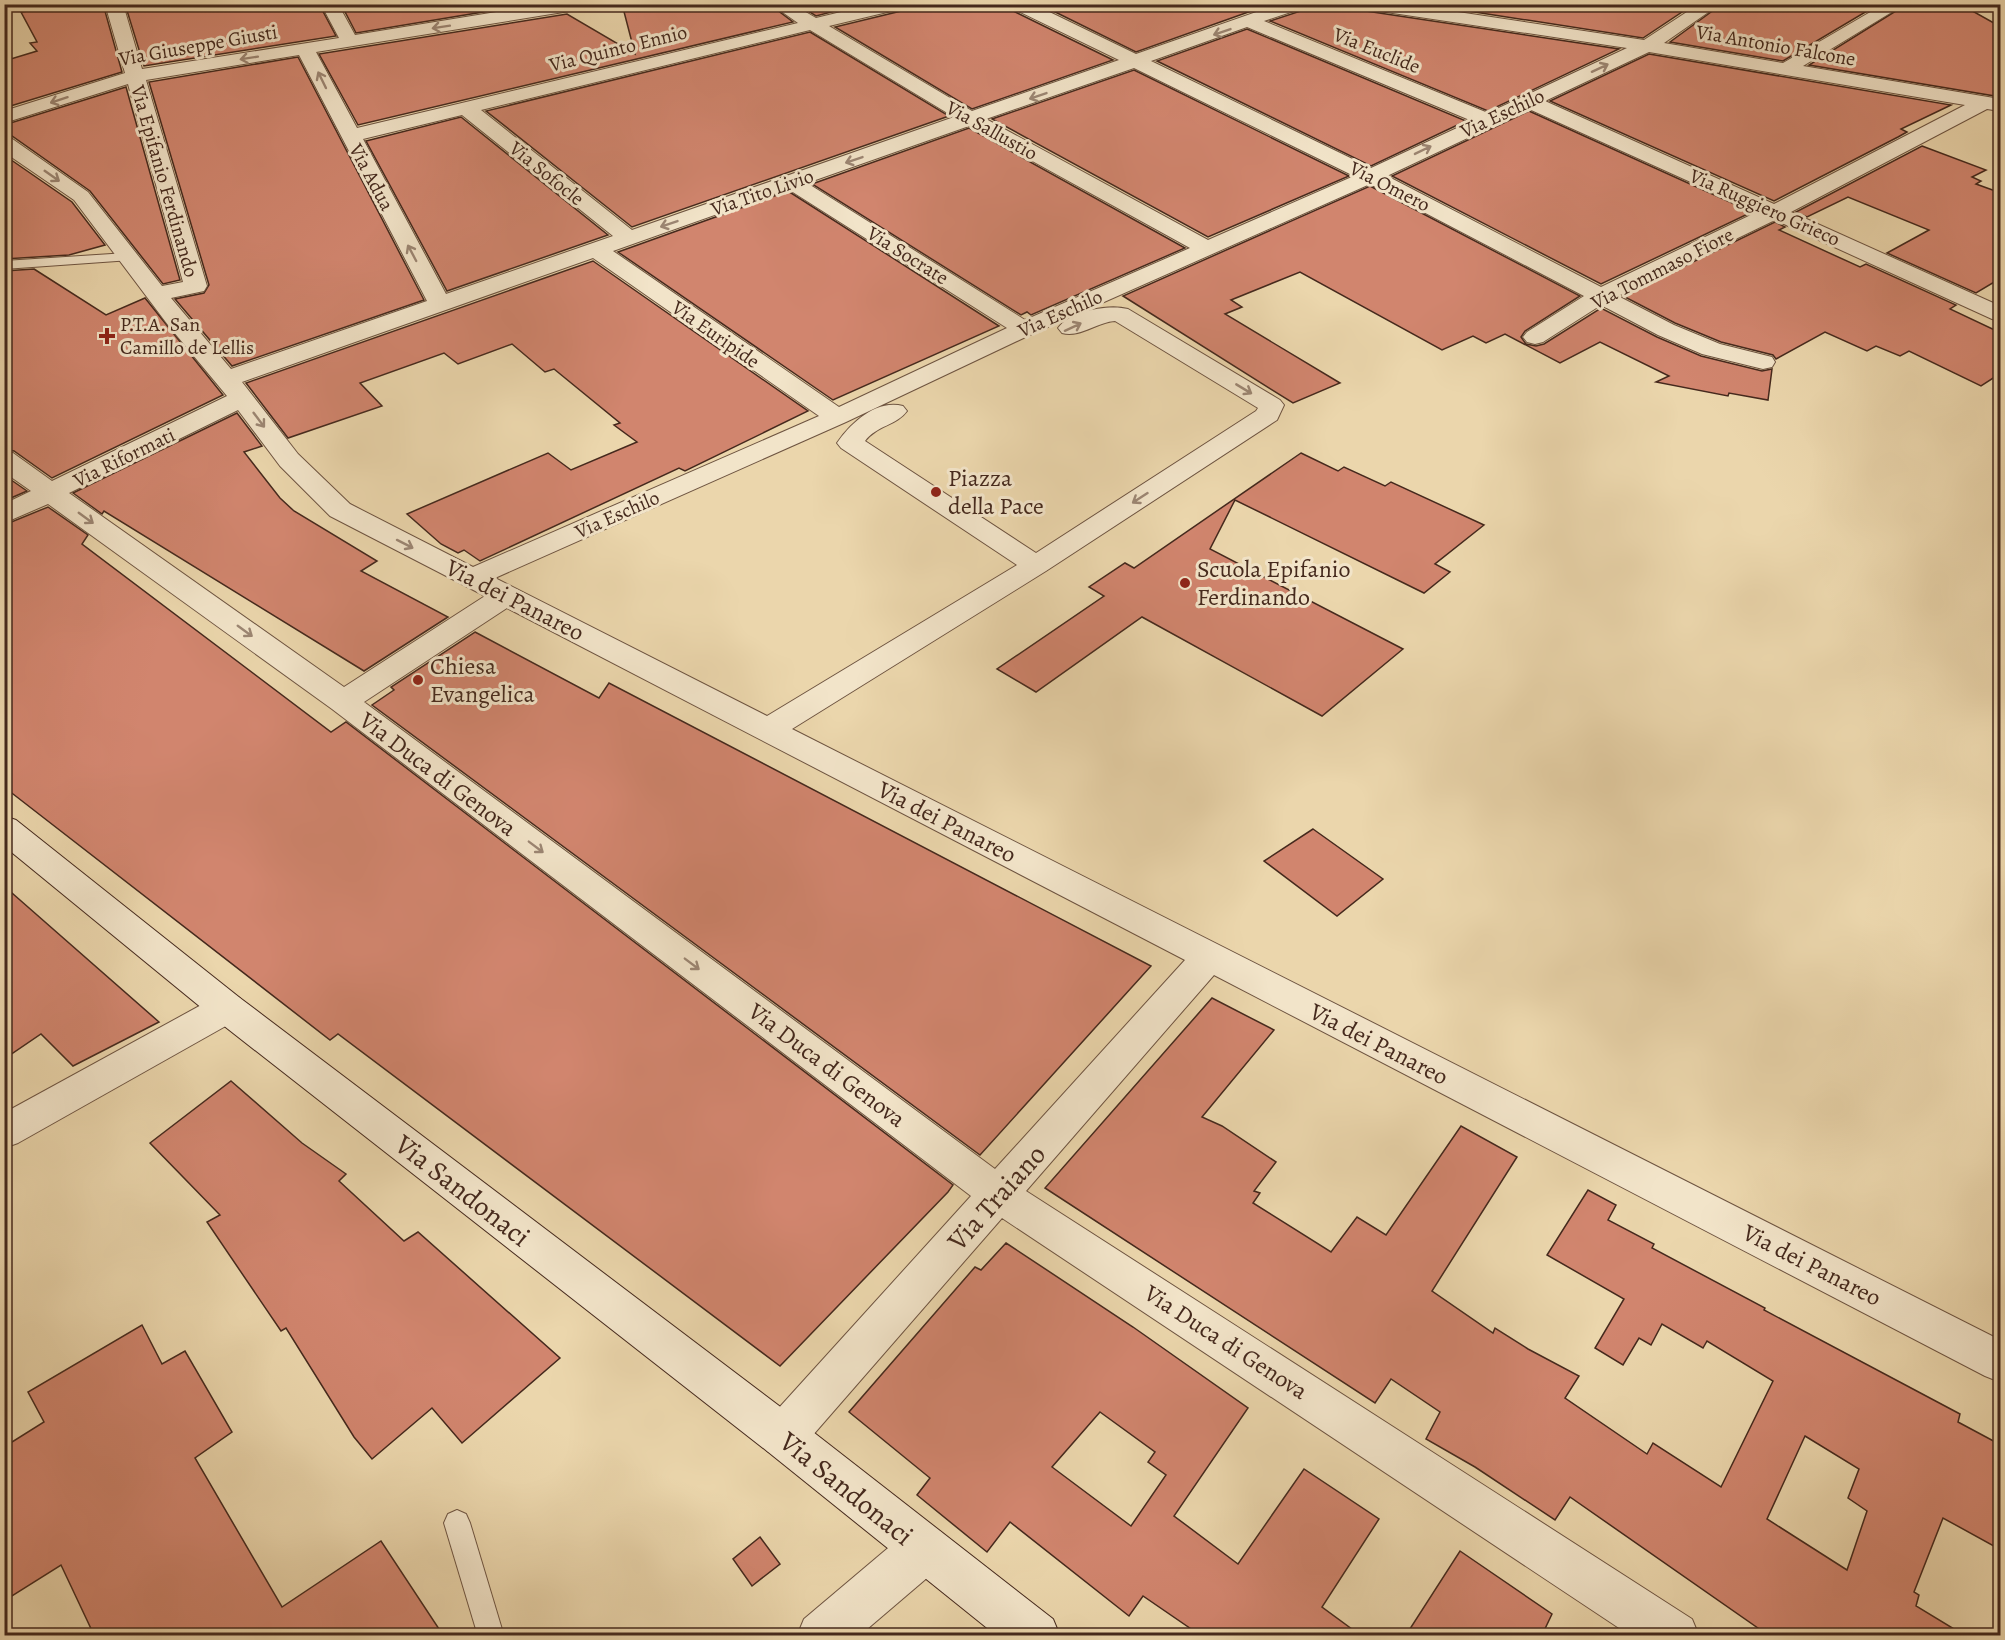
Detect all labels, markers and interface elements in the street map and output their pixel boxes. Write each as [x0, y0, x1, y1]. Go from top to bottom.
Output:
street label: Via Giuseppe Giusti [116, 18, 279, 73]
street label: Via Quinto Ennio [546, 18, 690, 79]
street label: Via Antonio Falcone [1693, 18, 1858, 73]
street label: Via Euclide [1329, 20, 1424, 80]
one-way arrow [432, 22, 452, 33]
one-way arrow [1213, 27, 1232, 38]
one-way arrow [239, 52, 259, 63]
one-way arrow [1590, 61, 1608, 73]
one-way arrow [316, 71, 328, 89]
street label: Via Epifanio Ferdinando [124, 81, 205, 280]
street label: Via Eschilo [1455, 82, 1549, 145]
one-way arrow [1029, 91, 1048, 102]
street label: Via Sallustio [940, 94, 1042, 167]
one-way arrow [50, 95, 69, 106]
street label: Via Sofocle [503, 134, 590, 212]
street label: Via Adua [342, 138, 401, 216]
one-way arrow [1414, 144, 1432, 156]
street label: Via Omero [1344, 154, 1435, 218]
one-way arrow [845, 155, 864, 166]
street label: Via Tito Livio [706, 162, 817, 223]
street label: Via Ruggiero Grieco [1684, 162, 1844, 253]
one-way arrow [44, 170, 60, 182]
street label: Via Socrate [861, 219, 954, 291]
one-way arrow [661, 220, 679, 231]
street label: Via Tommaso Fiore [1586, 221, 1738, 316]
one-way arrow [406, 245, 418, 262]
street label: Via Eschilo [1013, 283, 1107, 344]
street label: Via Euripide [665, 294, 765, 375]
place label: P.T.A. San Camillo de Lellis [120, 311, 254, 361]
one-way arrow [1063, 321, 1081, 333]
marker: P.T.A. San Camillo de Lellis [98, 327, 116, 345]
one-way arrow [1235, 383, 1252, 395]
one-way arrow [253, 411, 265, 427]
street label: Via Riformati [68, 421, 180, 494]
place label: Piazza della Pace [948, 462, 1044, 522]
street label: Via Eschilo [570, 484, 664, 545]
marker: Piazza della Pace [929, 485, 943, 499]
one-way arrow [1132, 492, 1148, 504]
one-way arrow [78, 512, 94, 524]
one-way arrow [396, 538, 414, 550]
street label: Via dei Panareo [439, 551, 590, 649]
place label: Scuola Epifanio Ferdinando [1197, 553, 1351, 613]
marker: Scuola Epifanio Ferdinando [1178, 576, 1192, 590]
one-way arrow [236, 625, 252, 638]
place label: Chiesa Evangelica [430, 650, 535, 710]
marker: Chiesa Evangelica [411, 673, 425, 687]
street label: Via Duca di Genova [352, 704, 524, 844]
street label: Via dei Panareo [871, 773, 1022, 871]
one-way arrow [528, 841, 544, 854]
one-way arrow [684, 958, 700, 971]
street label: Via Duca di Genova [741, 995, 913, 1135]
street label: Via dei Panareo [1303, 995, 1454, 1093]
street label: Via Sandonaci [386, 1125, 538, 1256]
street label: Via Traiano [938, 1136, 1055, 1260]
street label: Via dei Panareo [1736, 1216, 1887, 1314]
street label: Via Duca di Genova [1137, 1277, 1315, 1407]
street label: Via Sandonaci [771, 1422, 921, 1555]

